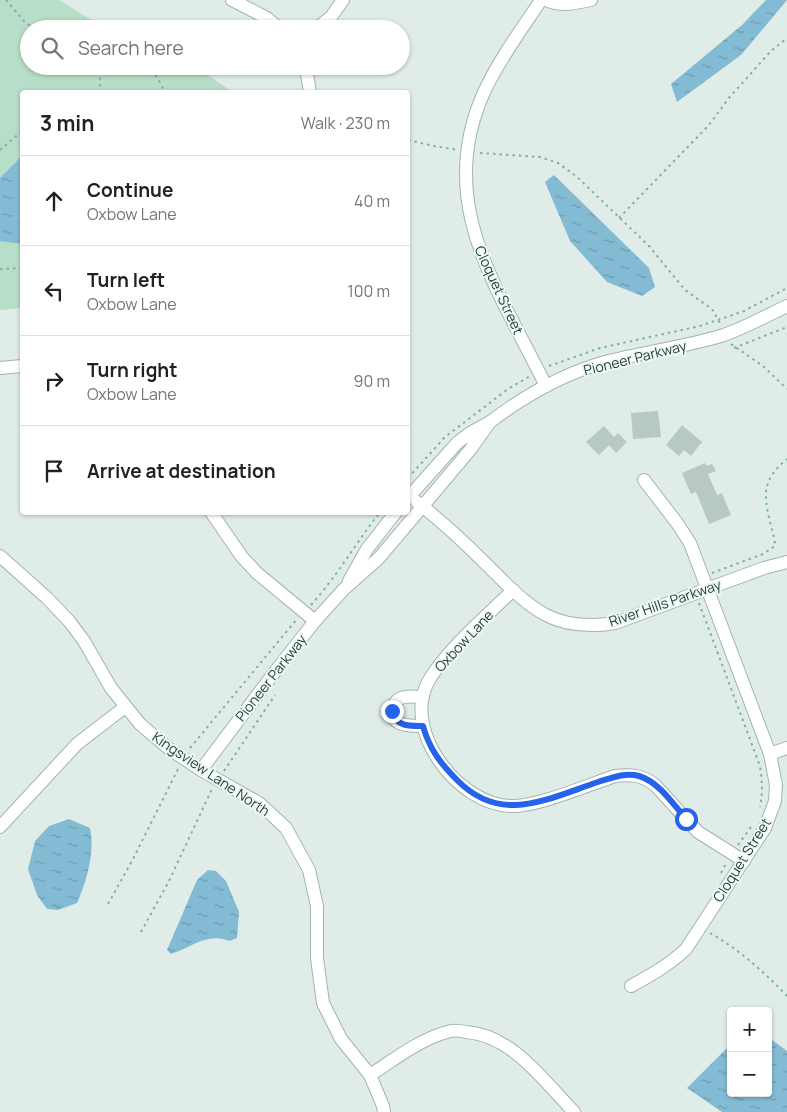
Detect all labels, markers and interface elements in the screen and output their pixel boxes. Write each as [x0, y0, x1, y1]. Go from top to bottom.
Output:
search box [20, 20, 410, 75]
icon: search [38, 34, 66, 62]
text: Search here [78, 35, 184, 61]
text: 3 min [40, 109, 94, 137]
text: Walk · 230 m [301, 112, 390, 134]
text: Continue [87, 177, 173, 203]
icon: ahead [40, 187, 68, 215]
text: 40 m [354, 190, 390, 212]
text: Oxbow Lane [87, 203, 177, 225]
street label: Cloquet Street [471, 242, 528, 338]
text: Turn left [87, 267, 165, 293]
icon: left [40, 277, 68, 305]
text: 100 m [347, 280, 390, 302]
text: Oxbow Lane [87, 293, 177, 315]
street label: Pioneer Parkway [581, 335, 689, 379]
text: Turn right [87, 357, 177, 383]
icon: right [40, 367, 68, 395]
text: 90 m [354, 370, 390, 392]
text: Oxbow Lane [87, 383, 177, 405]
icon: arrive [40, 457, 68, 485]
text: Arrive at destination [87, 458, 276, 484]
street label: River Hills Parkway [606, 574, 724, 631]
street label: Oxbow Lane [430, 605, 497, 676]
street label: Pioneer Parkway [231, 630, 311, 725]
route end [381, 700, 404, 723]
street label: Kingsview Lane North [149, 727, 274, 820]
route start [675, 808, 698, 831]
street label: Cloquet Street [708, 814, 775, 905]
map controls [727, 1007, 772, 1097]
button: + [727, 1007, 772, 1052]
button: − [727, 1052, 772, 1097]

